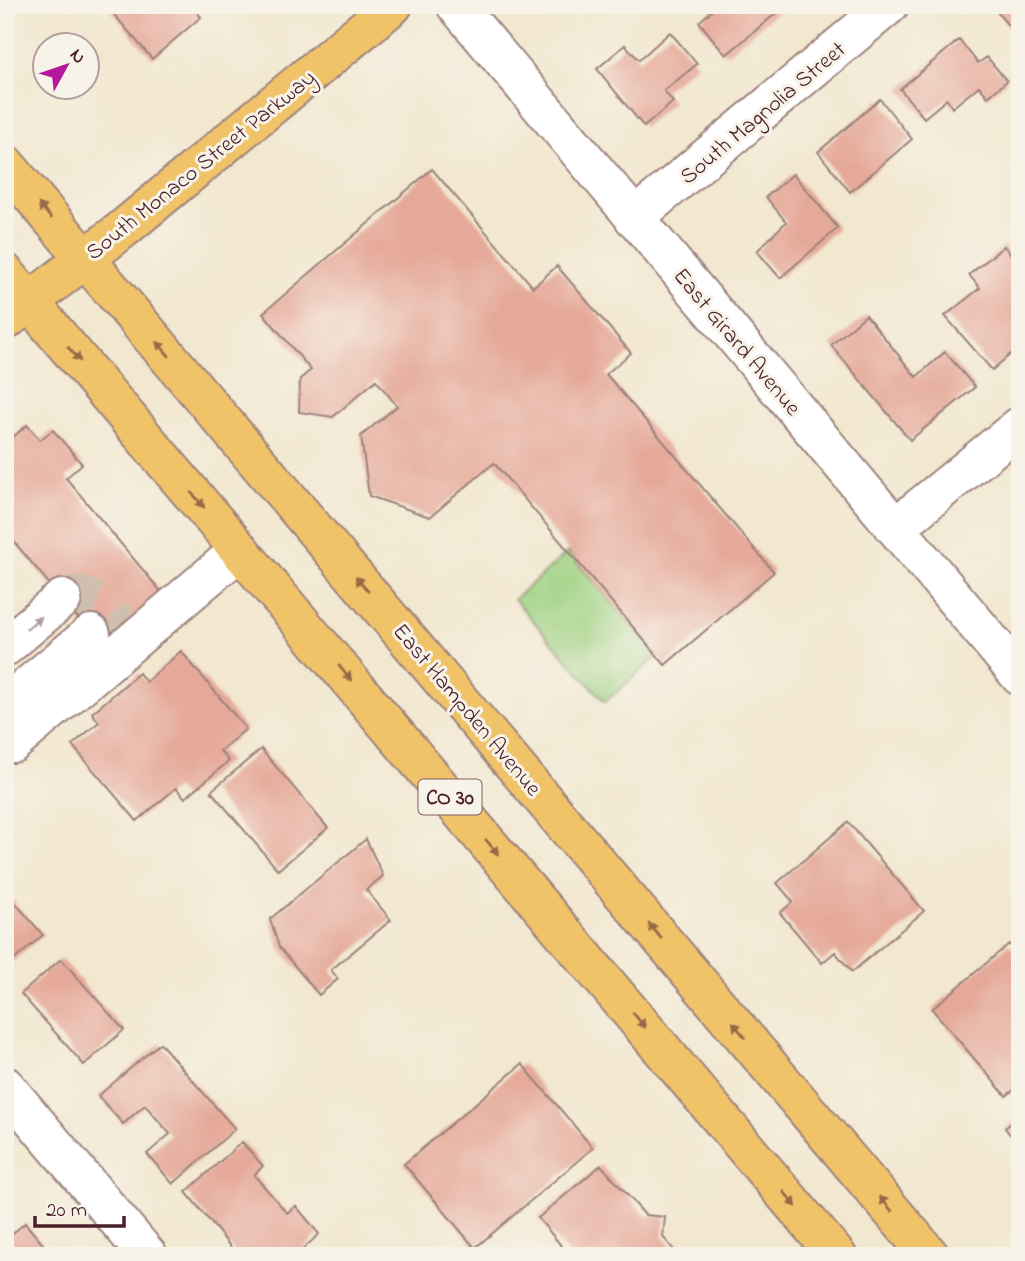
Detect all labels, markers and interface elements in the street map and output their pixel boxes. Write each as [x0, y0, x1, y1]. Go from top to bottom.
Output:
north arrow [32, 32, 102, 102]
street label: South Magnolia Street [673, 34, 855, 194]
text: N [63, 43, 92, 70]
street label: South Monaco Street Parkway [80, 63, 325, 271]
one-way arrow [37, 202, 53, 220]
street label: East Girard Avenue [664, 261, 808, 424]
one-way arrow [155, 340, 171, 358]
one-way arrow [66, 345, 82, 363]
one-way arrow [190, 491, 205, 508]
one-way arrow [355, 575, 370, 592]
one-way arrow [25, 616, 42, 631]
street label: East Hampden Avenue [384, 617, 549, 805]
one-way arrow [337, 664, 353, 682]
road number: CO 30 [419, 780, 482, 814]
one-way arrow [484, 838, 499, 855]
one-way arrow [647, 922, 663, 940]
one-way arrow [631, 1012, 646, 1029]
one-way arrow [731, 1021, 747, 1039]
scale bar [35, 1184, 124, 1228]
one-way arrow [782, 1191, 797, 1208]
one-way arrow [878, 1195, 893, 1213]
text: 20 m [46, 1196, 87, 1226]

